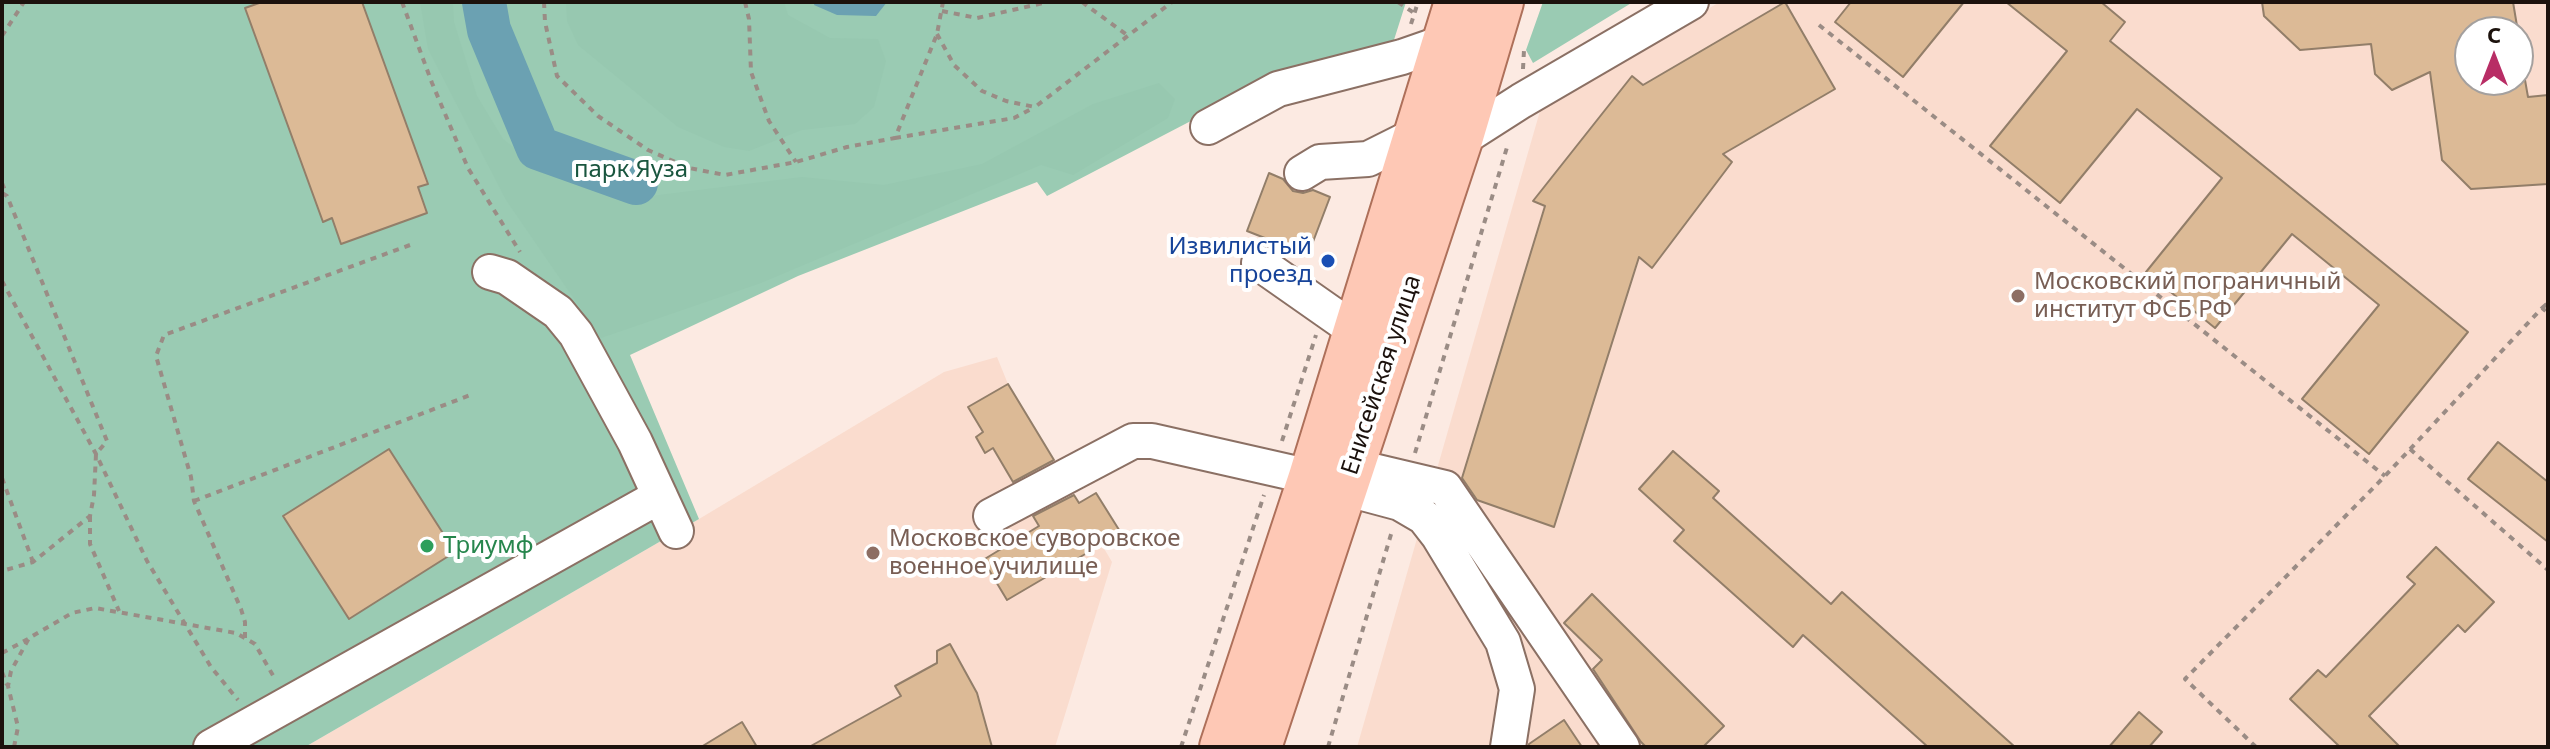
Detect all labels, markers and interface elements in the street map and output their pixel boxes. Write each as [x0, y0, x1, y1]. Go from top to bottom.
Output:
north arrow [2454, 16, 2534, 96]
text: С [2487, 19, 2501, 49]
park label: парк Яуза [574, 156, 688, 184]
place label: Извилистый проезд [1169, 233, 1312, 289]
marker: Извилистый проезд [1319, 252, 1337, 270]
place label: Московский пограничный институт ФСБ РФ [2034, 268, 2341, 324]
street label: Енисейская улица [1336, 272, 1428, 478]
marker: Московский пограничный институт ФСБ РФ [2009, 287, 2027, 305]
place label: Московское суворовское военное училище [889, 525, 1181, 581]
place label: Триумф [443, 532, 533, 560]
marker: Триумф [418, 537, 436, 555]
marker: Московское суворовское военное училище [864, 544, 882, 562]

